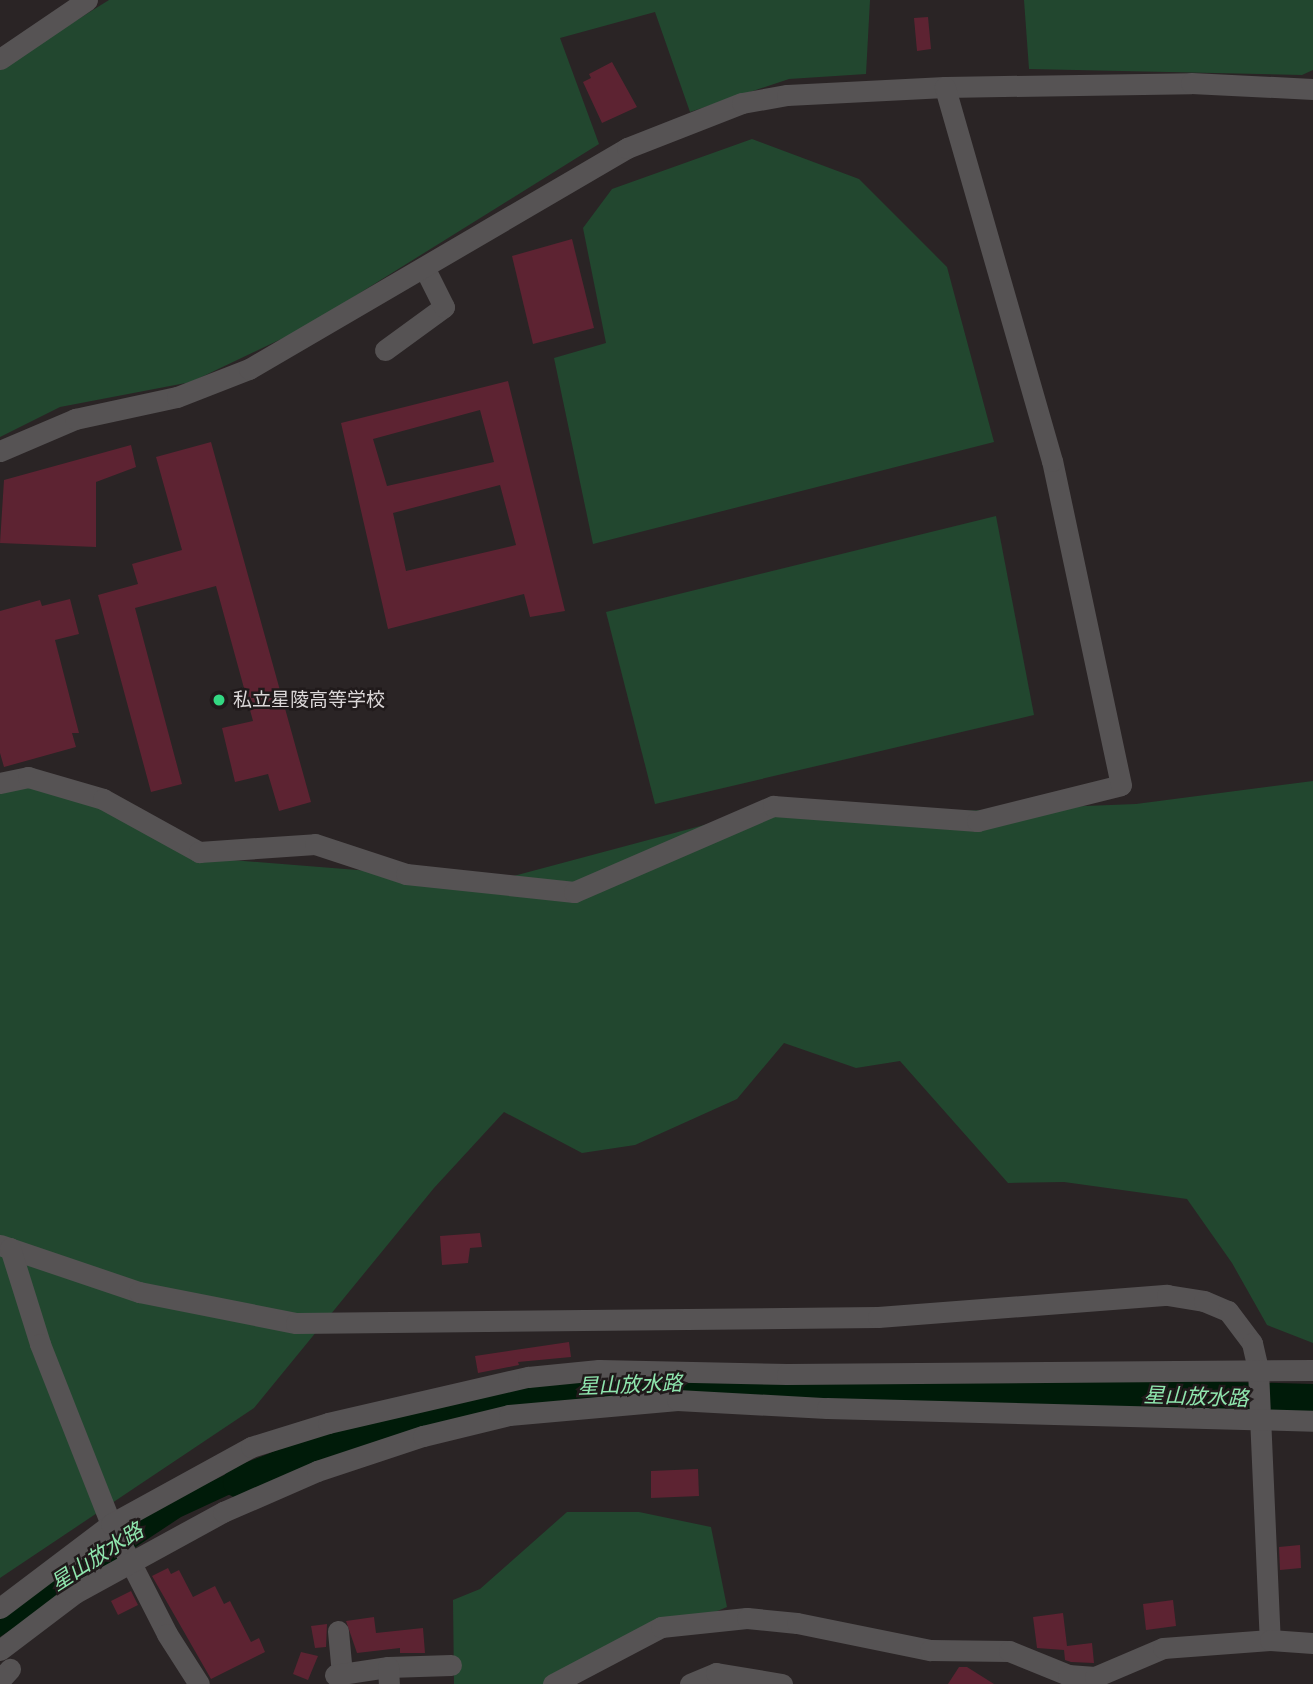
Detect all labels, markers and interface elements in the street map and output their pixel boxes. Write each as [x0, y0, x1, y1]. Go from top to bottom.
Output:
place label: 私立星陵高等学校 [233, 689, 385, 711]
marker: 私立星陵高等学校 [211, 692, 227, 708]
water label: 星山放水路 [577, 1371, 683, 1399]
water label: 星山放水路 [1143, 1383, 1249, 1411]
water label: 星山放水路 [46, 1518, 148, 1596]

